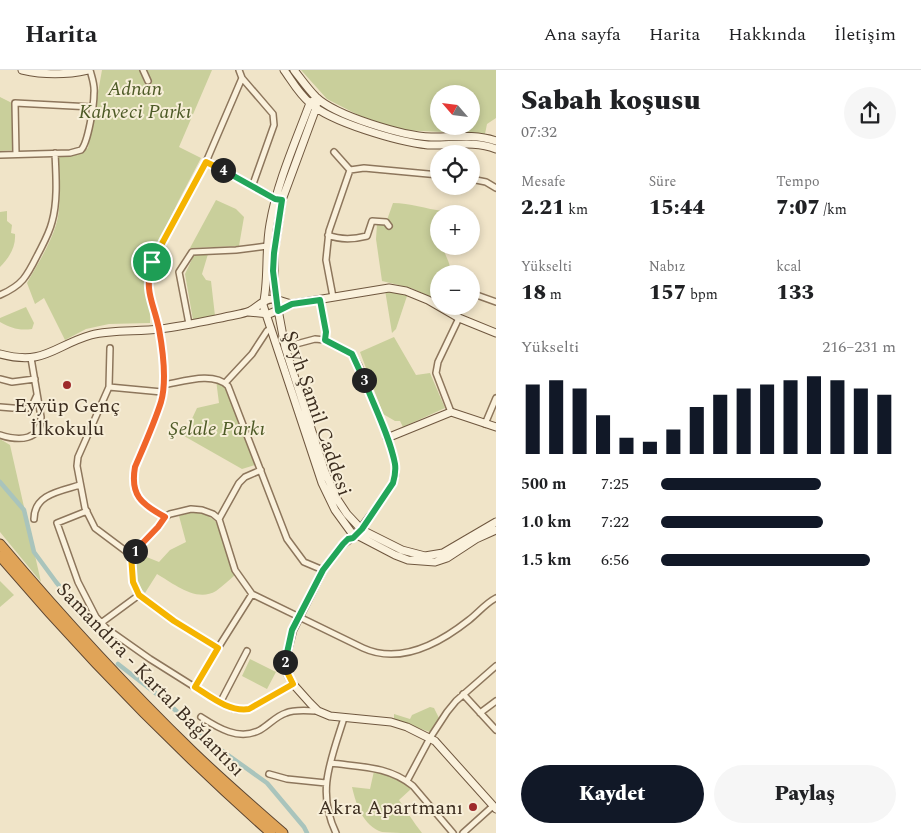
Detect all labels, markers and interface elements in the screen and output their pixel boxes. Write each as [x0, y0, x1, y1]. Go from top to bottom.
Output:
text: Harita [25, 17, 97, 53]
text: Ana sayfa [544, 21, 621, 48]
text: Harita [649, 21, 700, 48]
text: Hakkında [728, 21, 806, 48]
text: İletişim [834, 21, 896, 48]
park label: Adnan Kahveci Parkı [79, 74, 192, 127]
text: Sabah koşusu [521, 79, 701, 122]
north arrow [430, 85, 480, 135]
map controls [430, 85, 480, 315]
button: share [844, 87, 896, 139]
text: 07:32 [521, 120, 557, 144]
button: locate [430, 145, 480, 195]
pin: 4 [210, 158, 236, 182]
text: 4 [220, 160, 227, 181]
text: Mesafe [521, 171, 566, 192]
text: Süre [649, 171, 676, 192]
text: Tempo [776, 171, 819, 192]
text: 2.21 [521, 192, 565, 224]
text: 15:44 [649, 192, 705, 224]
text: 7:07 [776, 192, 820, 224]
text: km [565, 199, 588, 220]
text: /km [820, 199, 847, 220]
button: + [430, 205, 480, 255]
pin [131, 241, 173, 283]
icon: arrive [138, 248, 166, 276]
text: Yükselti [521, 256, 572, 277]
text: Nabız [649, 256, 685, 277]
text: kcal [776, 256, 801, 277]
button: − [430, 265, 480, 315]
text: 18 [521, 277, 546, 309]
text: 157 [649, 277, 686, 309]
text: 133 [776, 277, 814, 309]
text: m [546, 284, 562, 305]
text: bpm [686, 284, 718, 305]
street label: Şeyh Şamil Caddesi [275, 327, 359, 500]
text: Yükselti [521, 335, 579, 359]
text: 216–231 m [822, 335, 896, 359]
pin: 3 [352, 368, 376, 392]
text: 3 [361, 370, 368, 391]
marker: Eyyüp Genç İlkokulu [61, 379, 73, 391]
place label: Eyyüp Genç İlkokulu [14, 391, 120, 444]
park label: Şelale Parkı [169, 414, 265, 444]
text: 500 m [521, 472, 566, 496]
text: 7:25 [601, 472, 629, 496]
text: 1.0 km [521, 510, 571, 534]
text: 7:22 [601, 510, 629, 534]
pin: 1 [122, 538, 148, 564]
text: 1 [132, 541, 139, 562]
text: 1.5 km [521, 548, 571, 572]
text: 6:56 [601, 548, 629, 572]
street label: Samandıra - Kartal Bağlantısı [49, 576, 252, 784]
pin: 2 [272, 650, 298, 674]
text: 2 [282, 652, 289, 673]
button: Kaydet [521, 765, 704, 823]
button: Paylaş [714, 765, 896, 823]
place label: Akra Apartmanı [318, 793, 463, 823]
marker: Akra Apartmanı [467, 801, 479, 813]

